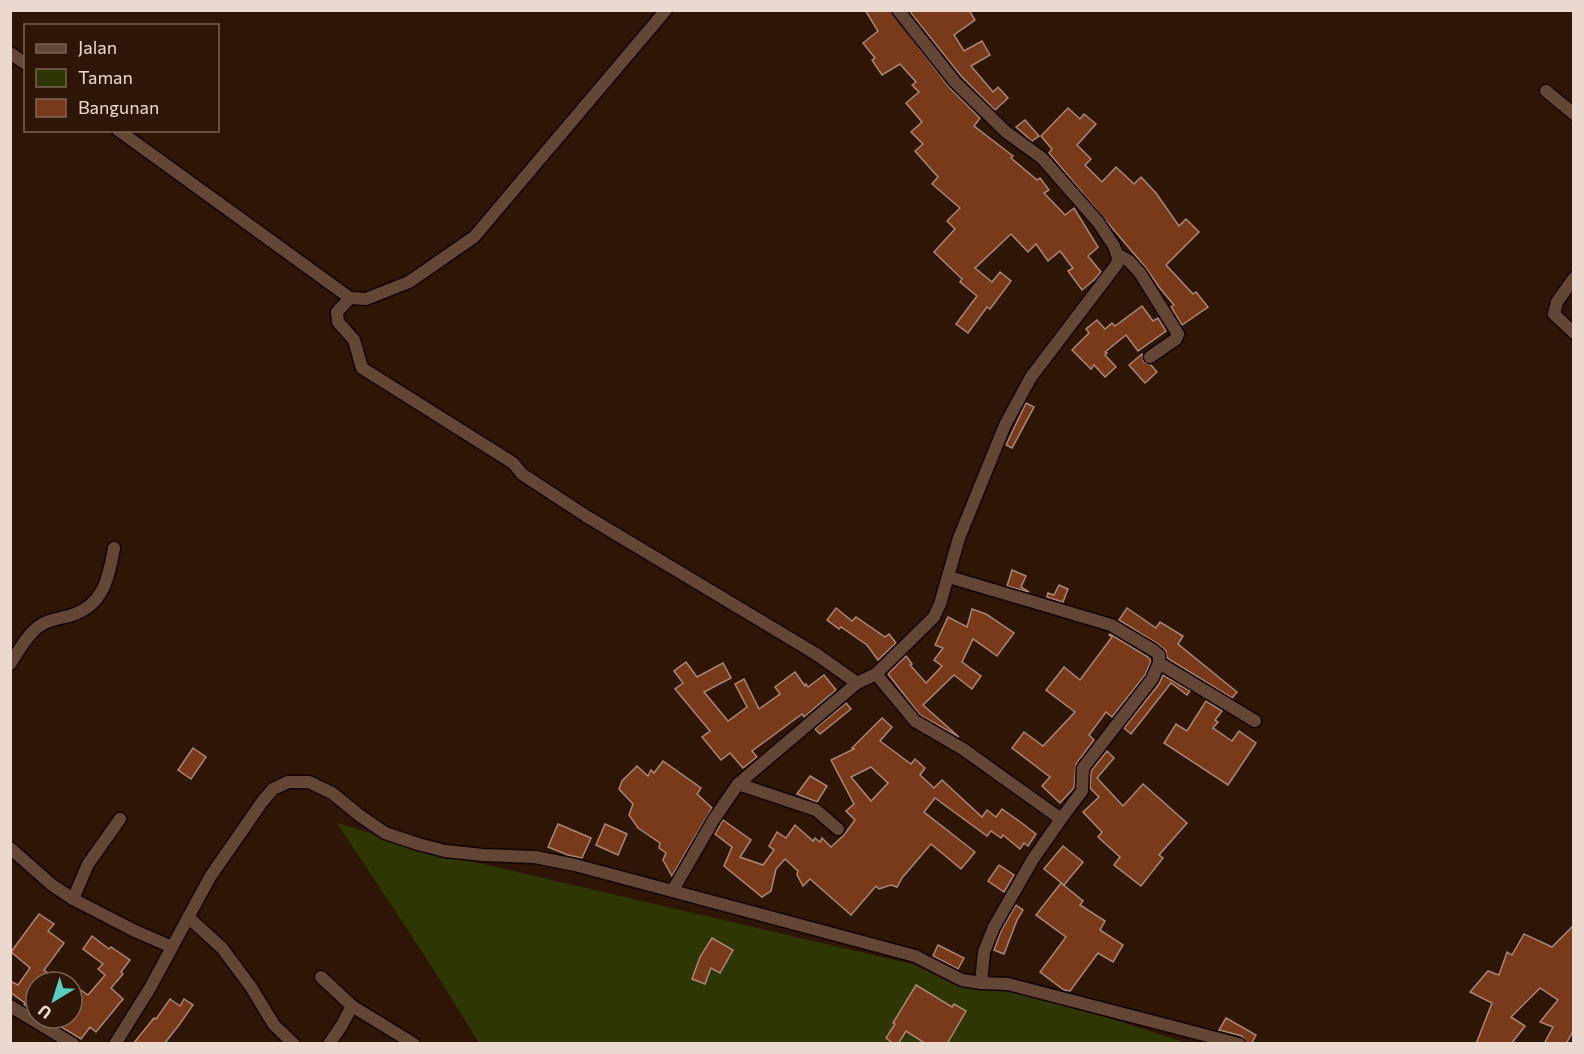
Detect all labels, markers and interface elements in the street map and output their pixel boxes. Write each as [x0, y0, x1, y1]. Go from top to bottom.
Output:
legend [24, 24, 219, 132]
text: Jalan [78, 36, 117, 58]
text: Taman [78, 66, 133, 88]
text: Bangunan [78, 96, 159, 118]
north arrow [24, 970, 84, 1030]
text: U [34, 1001, 55, 1023]

